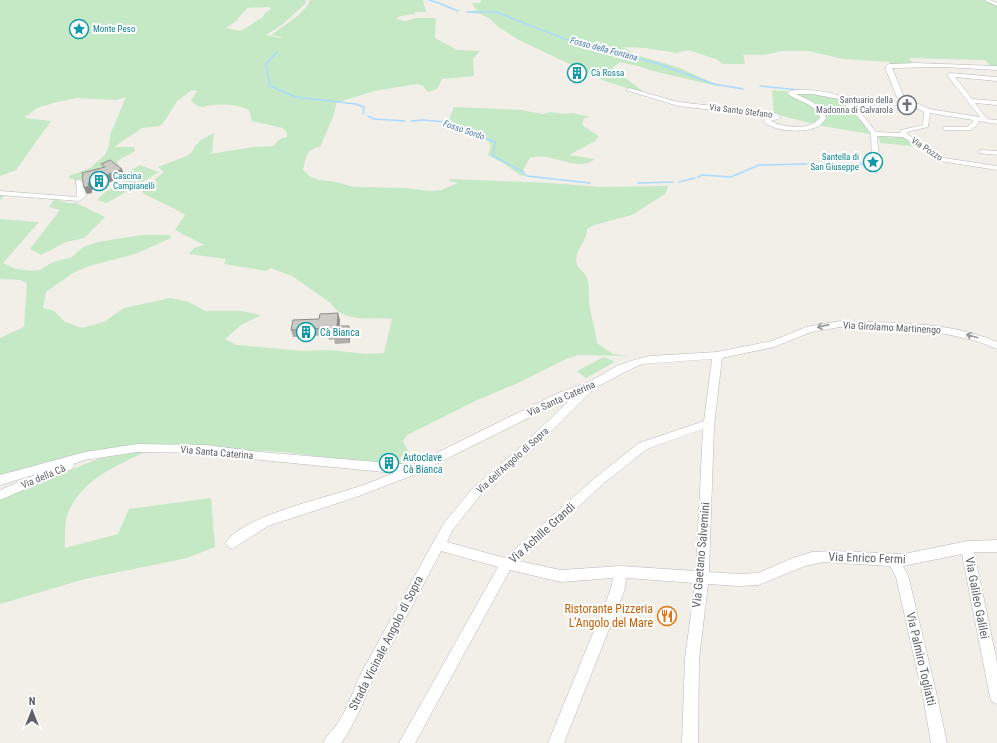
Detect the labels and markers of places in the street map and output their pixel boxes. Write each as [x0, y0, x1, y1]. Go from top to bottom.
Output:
place icon: Monte Peso [68, 18, 90, 40]
place label: Monte Peso [93, 24, 136, 34]
building icon: Cà Rossa [566, 62, 588, 84]
place label: Cà Rossa [591, 68, 624, 78]
church icon: Santuario della Madonna di Calvarola [896, 94, 918, 116]
place label: Santuario della Madonna di Calvarola [816, 95, 893, 115]
place icon: Santella di San Giuseppe [862, 151, 884, 173]
place label: Santella di San Giuseppe [810, 152, 859, 172]
building icon: Cascina Campianelli [88, 170, 110, 192]
place label: Cascina Campianelli [113, 171, 155, 191]
building icon: Cà Bianca [295, 321, 317, 343]
place label: Cà Bianca [320, 327, 360, 338]
building icon: Autoclave Cà Bianca [378, 452, 400, 474]
place label: Autoclave Cà Bianca [403, 452, 443, 475]
place label: Ristorante Pizzeria L'Angolo del Mare [564, 602, 653, 630]
restaurant icon: Ristorante Pizzeria L'Angolo del Mare [656, 605, 678, 627]

